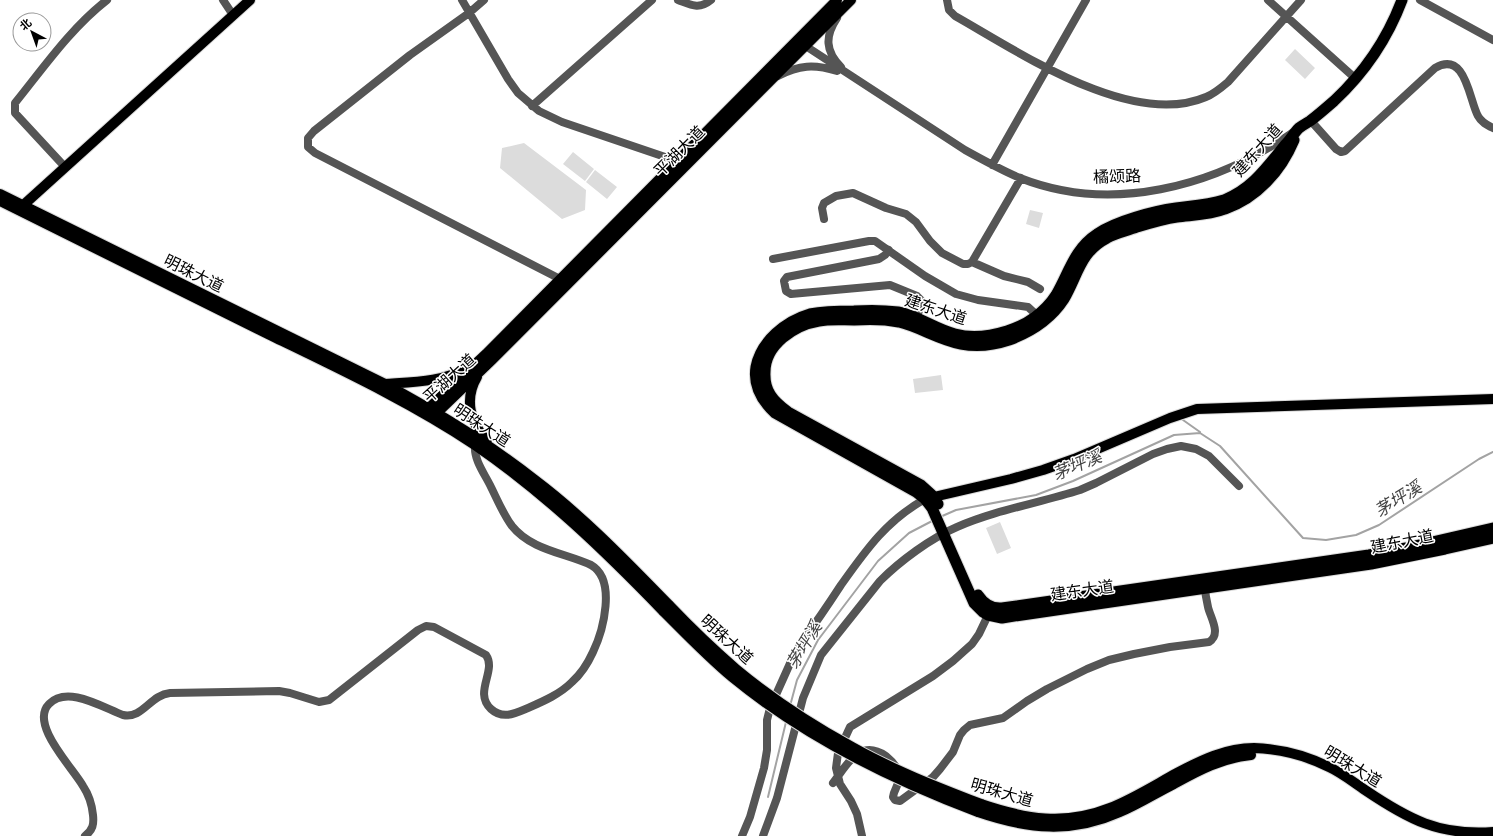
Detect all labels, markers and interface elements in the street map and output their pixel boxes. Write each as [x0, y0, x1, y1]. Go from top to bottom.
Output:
north arrow [12, 12, 52, 52]
text: 北 [16, 15, 35, 34]
street label: 建东大道 [1227, 119, 1287, 182]
street label: 平湖大道 [649, 121, 710, 182]
street label: 橘颂路 [1093, 164, 1141, 189]
street label: 明珠大道 [160, 249, 228, 298]
street label: 建东大道 [902, 289, 970, 330]
street label: 平湖大道 [418, 348, 481, 408]
street label: 明珠大道 [449, 398, 515, 452]
water label: 茅坪溪 [1049, 443, 1107, 486]
water label: 茅坪溪 [1370, 474, 1428, 523]
street label: 建东大道 [1368, 524, 1436, 559]
street label: 建东大道 [1049, 575, 1115, 606]
street label: 明珠大道 [695, 609, 758, 669]
water label: 茅坪溪 [781, 615, 828, 673]
street label: 明珠大道 [1319, 740, 1386, 793]
street label: 明珠大道 [968, 773, 1036, 812]

